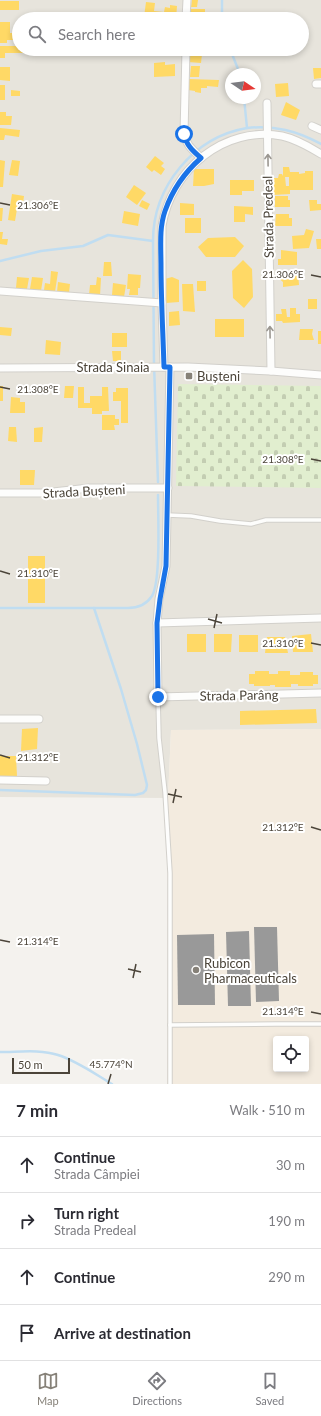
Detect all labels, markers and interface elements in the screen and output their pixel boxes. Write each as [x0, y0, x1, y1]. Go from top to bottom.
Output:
search box [12, 12, 309, 56]
icon: search [26, 23, 48, 45]
text: Search here [58, 25, 135, 43]
north arrow [225, 68, 261, 104]
route start [175, 125, 193, 143]
one-way arrow [264, 154, 272, 167]
street label: Strada Predeal [259, 176, 277, 258]
text: 21.306°E [17, 199, 59, 211]
text: 21.306°E [262, 268, 304, 280]
one-way arrow [266, 326, 274, 339]
street label: Strada Sinaia [77, 359, 150, 375]
place label: Bușteni [197, 368, 240, 384]
marker: Bușteni [184, 371, 194, 381]
text: 21.308°E [17, 383, 59, 395]
text: 21.308°E [262, 453, 304, 465]
street label: Strada Bușteni [42, 481, 126, 501]
text: 21.310°E [17, 567, 59, 579]
text: 21.310°E [262, 637, 304, 649]
street label: Strada Parâng [199, 686, 279, 704]
route end [149, 688, 167, 706]
text: 21.312°E [17, 751, 59, 763]
text: 21.312°E [262, 821, 304, 833]
text: 21.314°E [17, 935, 59, 947]
place label: Rubicon Pharmaceuticals [204, 955, 297, 986]
marker: Rubicon Pharmaceuticals [191, 965, 201, 975]
text: 21.314°E [262, 1005, 304, 1017]
map controls [273, 1036, 309, 1072]
button: locate [273, 1036, 309, 1072]
scale bar [12, 1056, 70, 1075]
text: 50 m [18, 1058, 43, 1071]
text: 45.774°N [89, 1058, 133, 1070]
text: 7 min [16, 1100, 58, 1121]
text: Walk · 510 m [229, 1102, 305, 1118]
text: Continue [54, 1148, 115, 1166]
icon: ahead [16, 1154, 38, 1176]
text: 30 m [276, 1157, 305, 1173]
text: Strada Câmpiei [54, 1166, 140, 1182]
text: Turn right [54, 1204, 119, 1222]
icon: right [16, 1210, 38, 1232]
text: 190 m [268, 1213, 305, 1229]
text: Strada Predeal [54, 1222, 136, 1238]
icon: ahead [16, 1266, 38, 1288]
text: Continue [54, 1268, 115, 1286]
text: 290 m [268, 1269, 305, 1285]
icon: arrive [16, 1322, 38, 1344]
text: Arrive at destination [54, 1324, 191, 1342]
tab: Map [37, 1370, 59, 1407]
tab: Directions [132, 1370, 182, 1407]
tab: Saved [255, 1370, 284, 1407]

